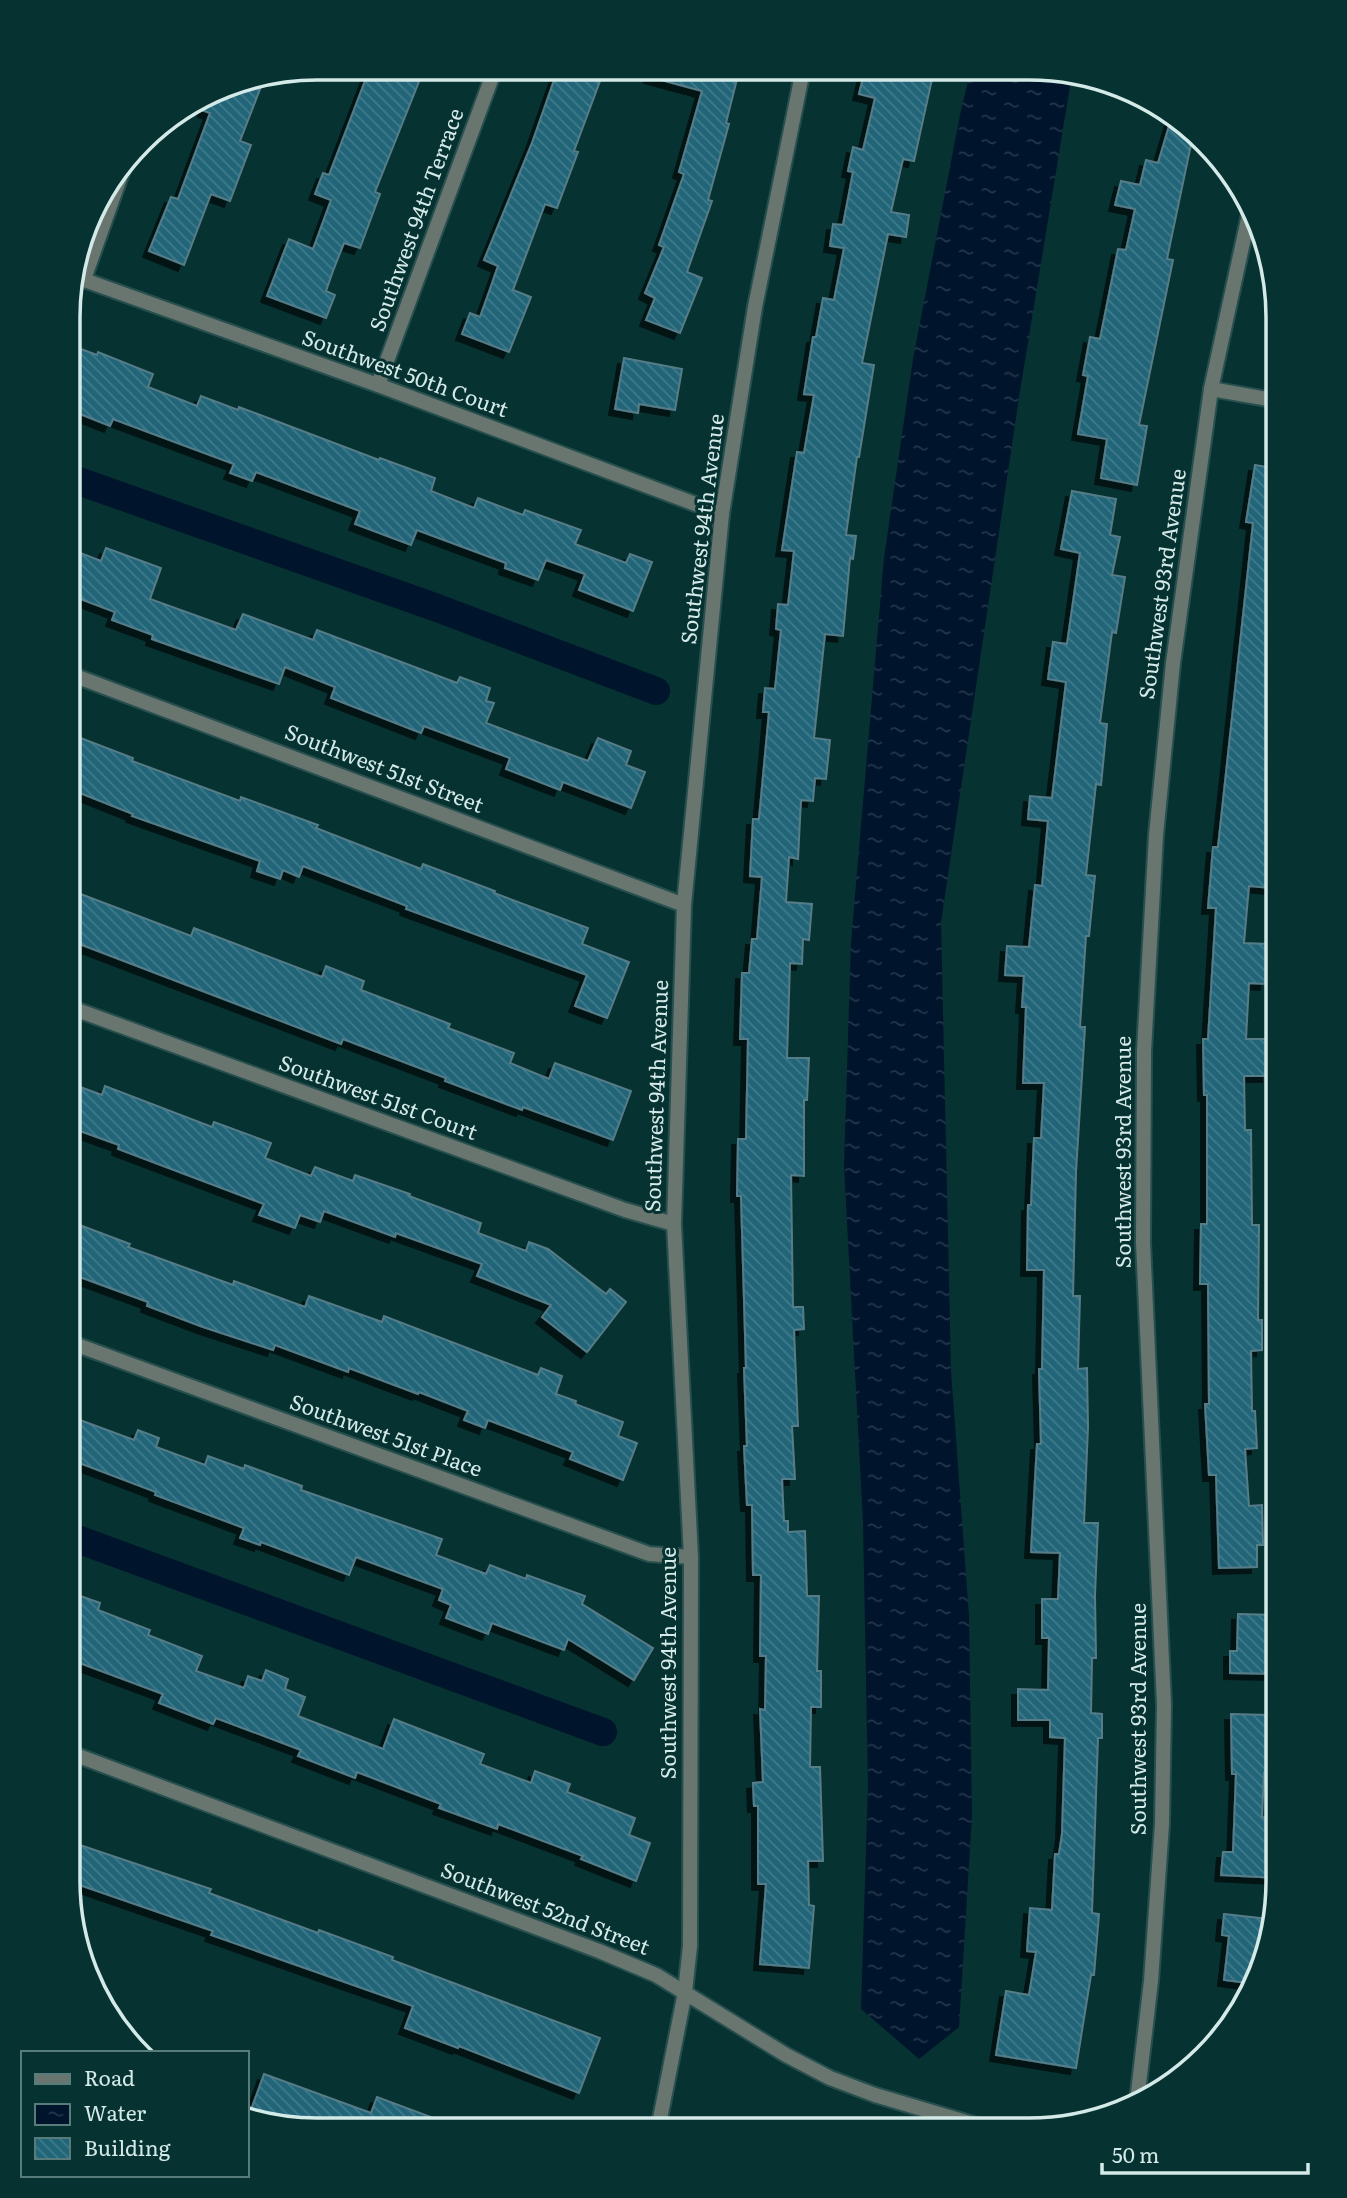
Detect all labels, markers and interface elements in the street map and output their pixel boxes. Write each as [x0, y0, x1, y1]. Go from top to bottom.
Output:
street label: Southwest 94th Terrace [360, 103, 470, 335]
street label: Southwest 50th Court [298, 320, 514, 424]
street label: Southwest 94th Avenue [671, 411, 730, 646]
street label: Southwest 93rd Avenue [1129, 466, 1192, 701]
street label: Southwest 51st Street [281, 714, 489, 819]
street label: Southwest 94th Avenue [635, 979, 674, 1213]
street label: Southwest 93rd Avenue [1106, 1036, 1137, 1268]
street label: Southwest 51st Court [275, 1045, 483, 1146]
street label: Southwest 51st Place [286, 1384, 487, 1483]
street label: Southwest 94th Avenue [651, 1547, 682, 1779]
street label: Southwest 93rd Avenue [1121, 1603, 1152, 1835]
street label: Southwest 52nd Street [437, 1853, 655, 1961]
legend [21, 2051, 248, 2177]
text: Road [84, 2061, 135, 2092]
text: Water [84, 2096, 146, 2127]
text: Building [84, 2131, 171, 2162]
scale bar [1102, 2132, 1308, 2176]
text: 50 m [1112, 2138, 1159, 2169]

